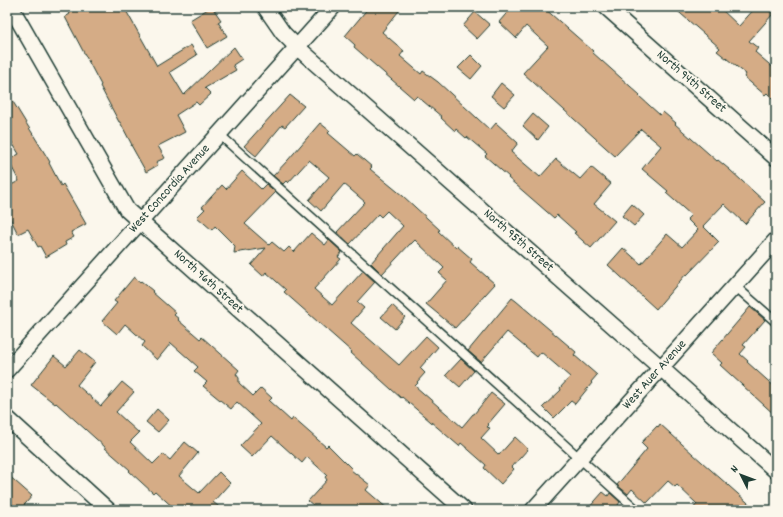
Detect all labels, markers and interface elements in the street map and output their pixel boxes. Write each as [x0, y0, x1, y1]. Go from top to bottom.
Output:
street label: North 94th Street [652, 46, 730, 118]
street label: West Concordia Avenue [125, 140, 215, 238]
street label: North 95th Street [479, 205, 558, 277]
street label: North 96th Street [169, 245, 247, 319]
street label: West Auer Avenue [618, 336, 692, 414]
north arrow [721, 455, 761, 495]
text: N [727, 462, 743, 477]

